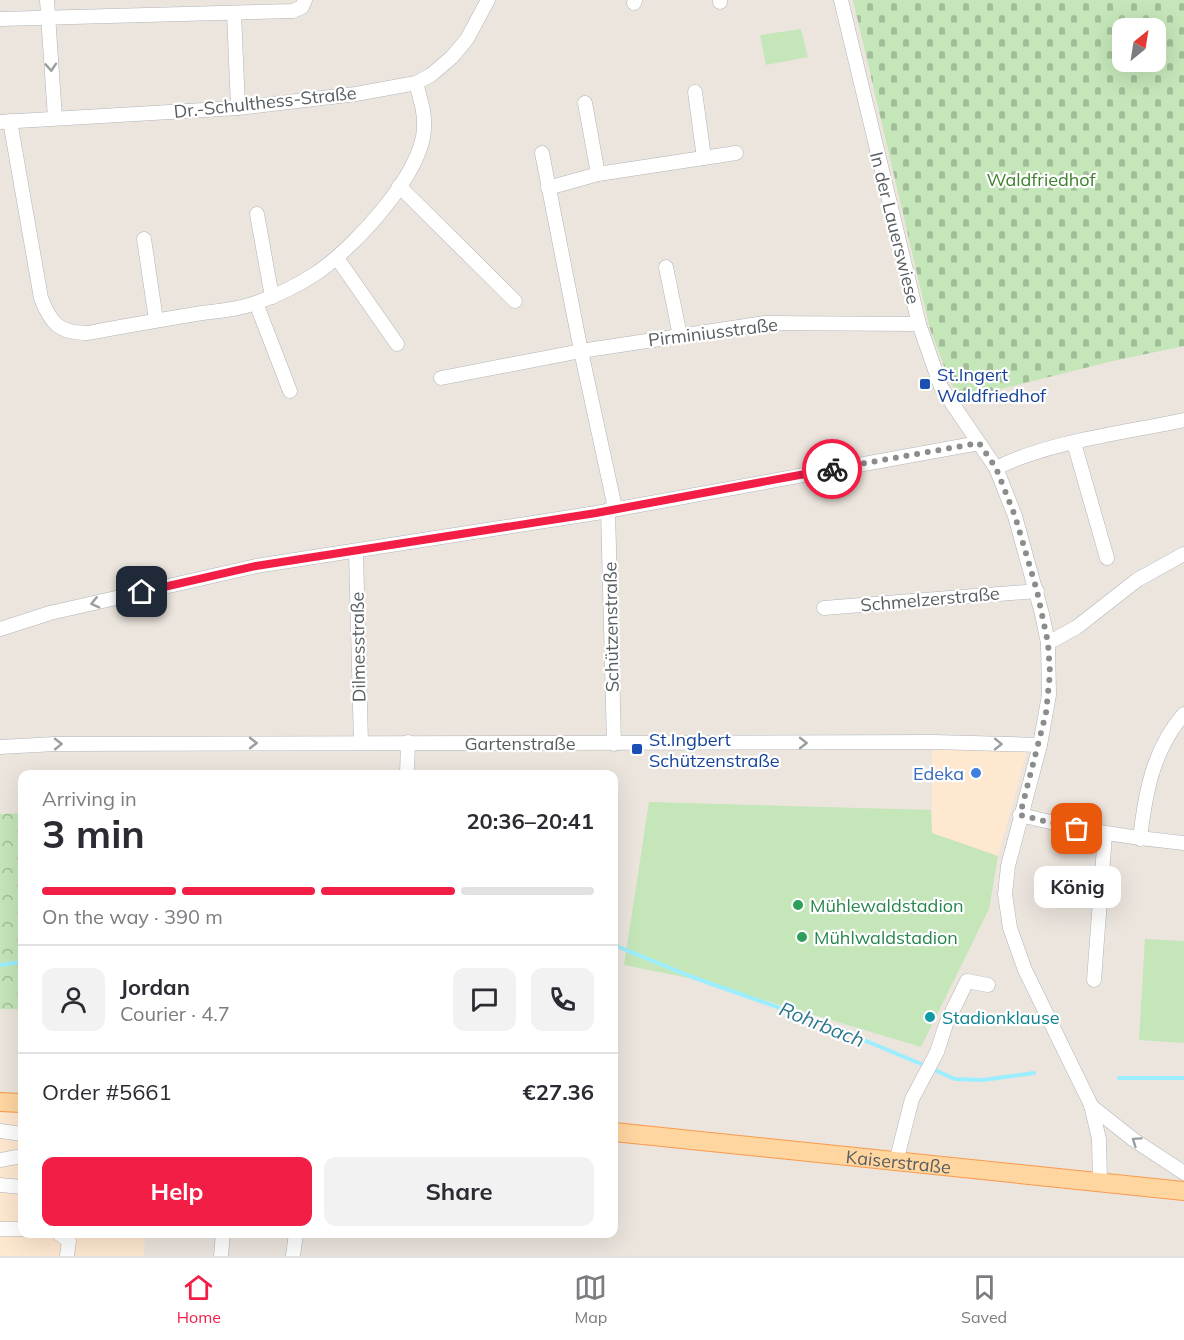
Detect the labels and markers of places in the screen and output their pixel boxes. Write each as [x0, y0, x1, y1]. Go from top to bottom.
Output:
place label: St.Ingert Waldfriedhof [937, 363, 1047, 407]
marker: St.Ingert Waldfriedhof [918, 377, 932, 391]
pin [116, 566, 167, 617]
place label: St.Ingbert Schützenstraße [649, 728, 779, 772]
marker: St.Ingbert Schützenstraße [630, 742, 644, 756]
place label: Edeka [913, 762, 964, 785]
marker: Edeka [969, 766, 983, 780]
pin [1051, 803, 1102, 854]
callout: König [1034, 865, 1120, 907]
place label: Mühlewaldstadion [810, 894, 964, 917]
marker: Mühlewaldstadion [791, 898, 805, 912]
place label: Mühlwaldstadion [814, 926, 958, 949]
marker: Mühlwaldstadion [795, 930, 809, 944]
place label: Stadionklause [942, 1006, 1060, 1029]
marker: Stadionklause [923, 1010, 937, 1024]

